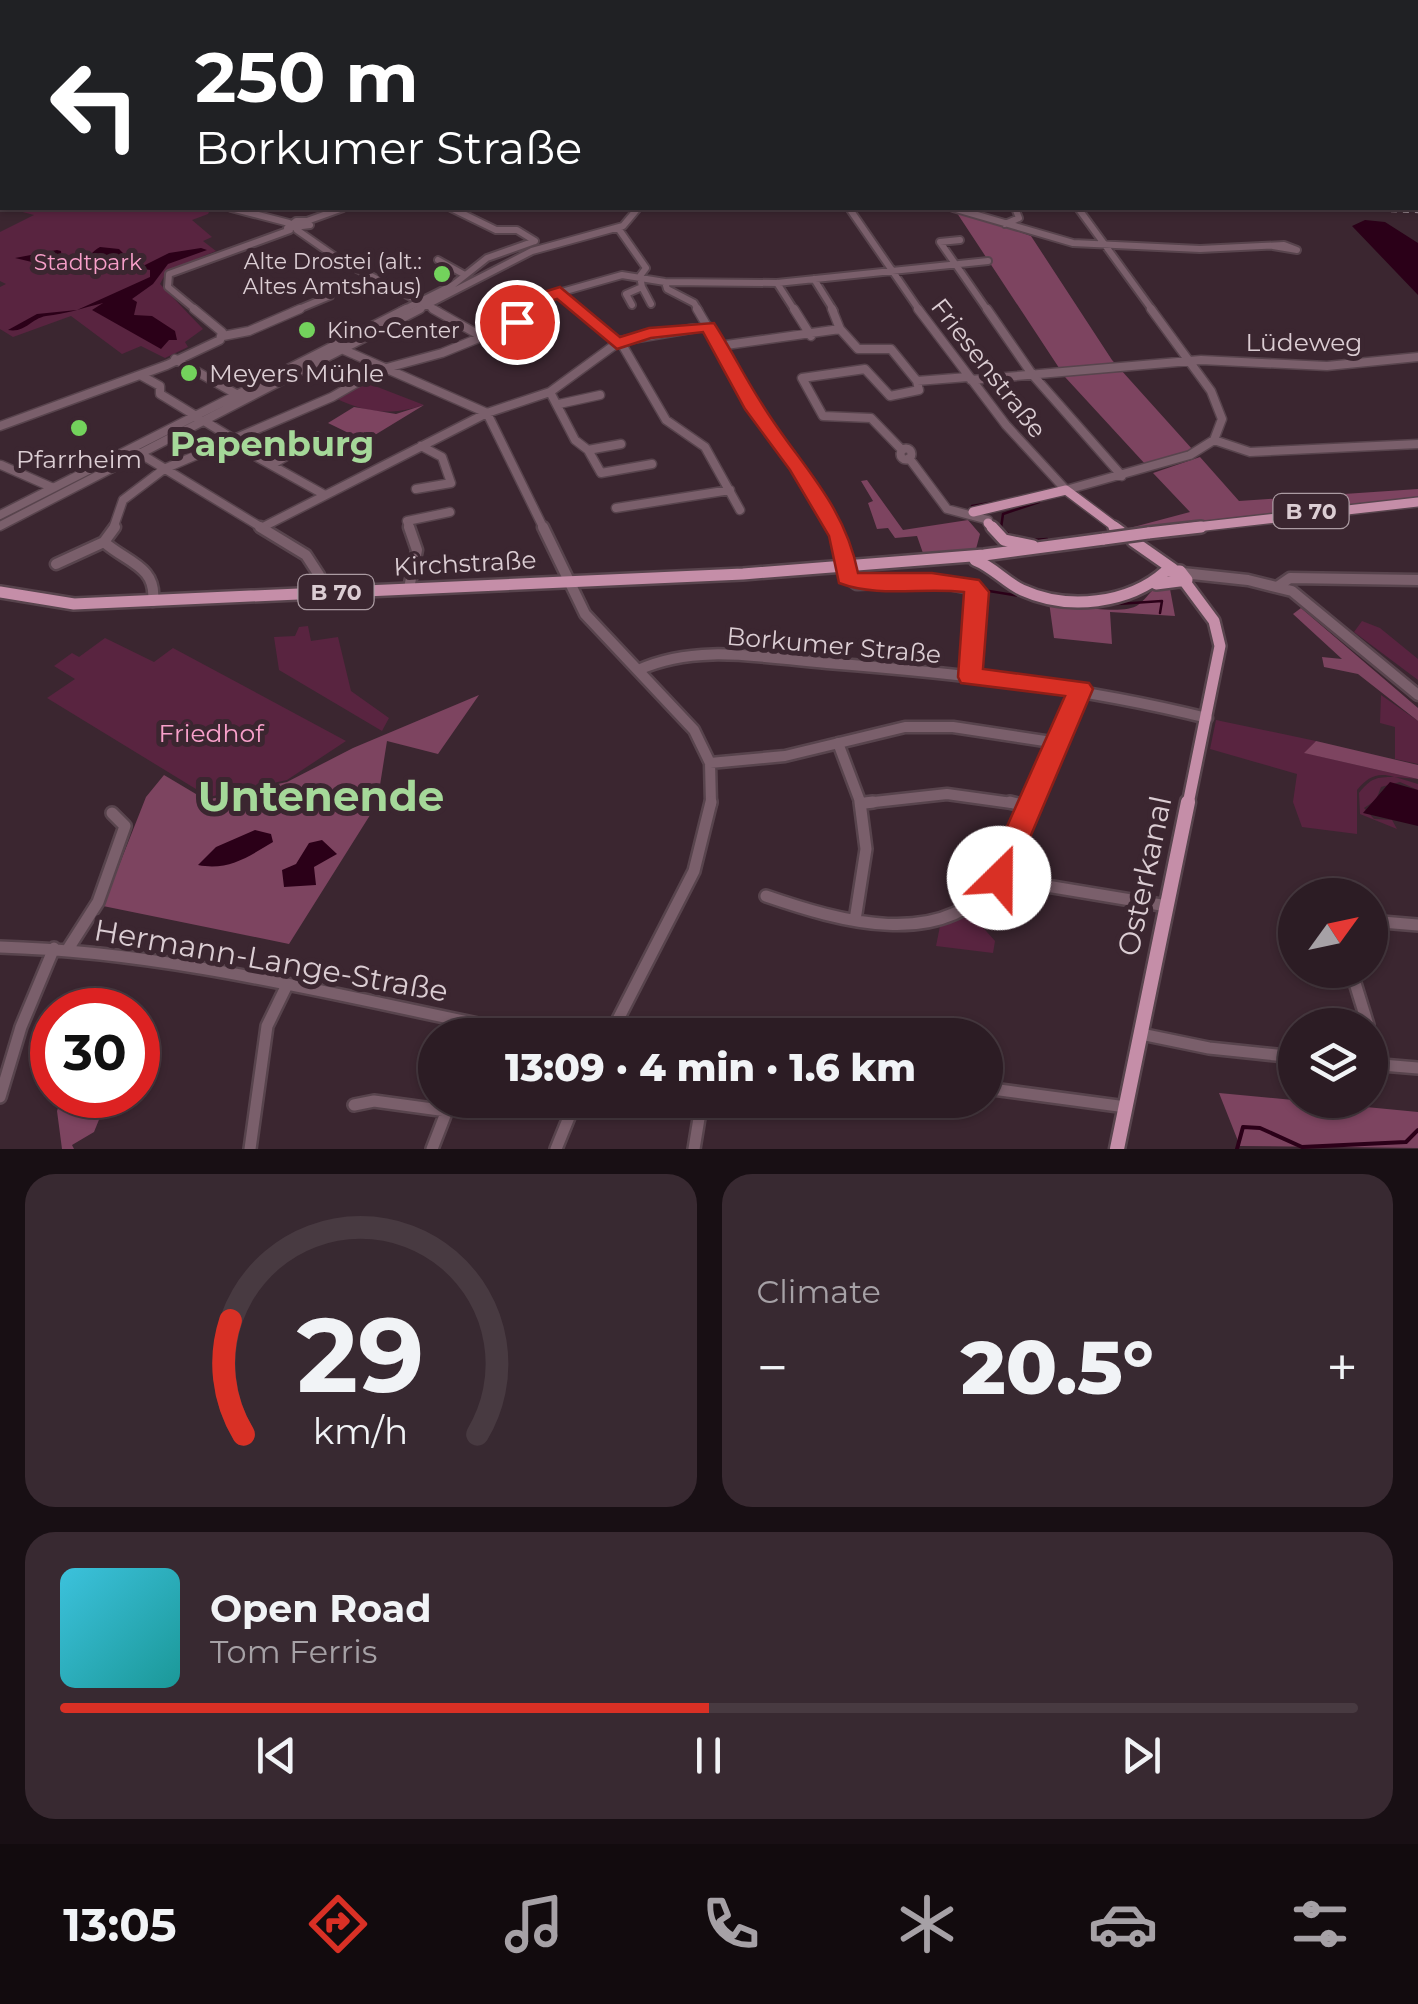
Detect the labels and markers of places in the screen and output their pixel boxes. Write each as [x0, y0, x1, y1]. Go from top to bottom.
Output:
place label: Alte Drostei (alt.: Altes Amtshaus) [243, 248, 422, 300]
marker: Alte Drostei (alt.: Altes Amtshaus) [431, 263, 453, 285]
pin [475, 280, 560, 365]
place label: Kino-Center [327, 317, 460, 344]
marker: Kino-Center [296, 319, 318, 341]
place label: Meyers Mühle [209, 358, 384, 388]
marker: Meyers Mühle [178, 362, 200, 384]
marker: Pfarrheim [68, 417, 90, 439]
place label: Pfarrheim [16, 444, 142, 474]

